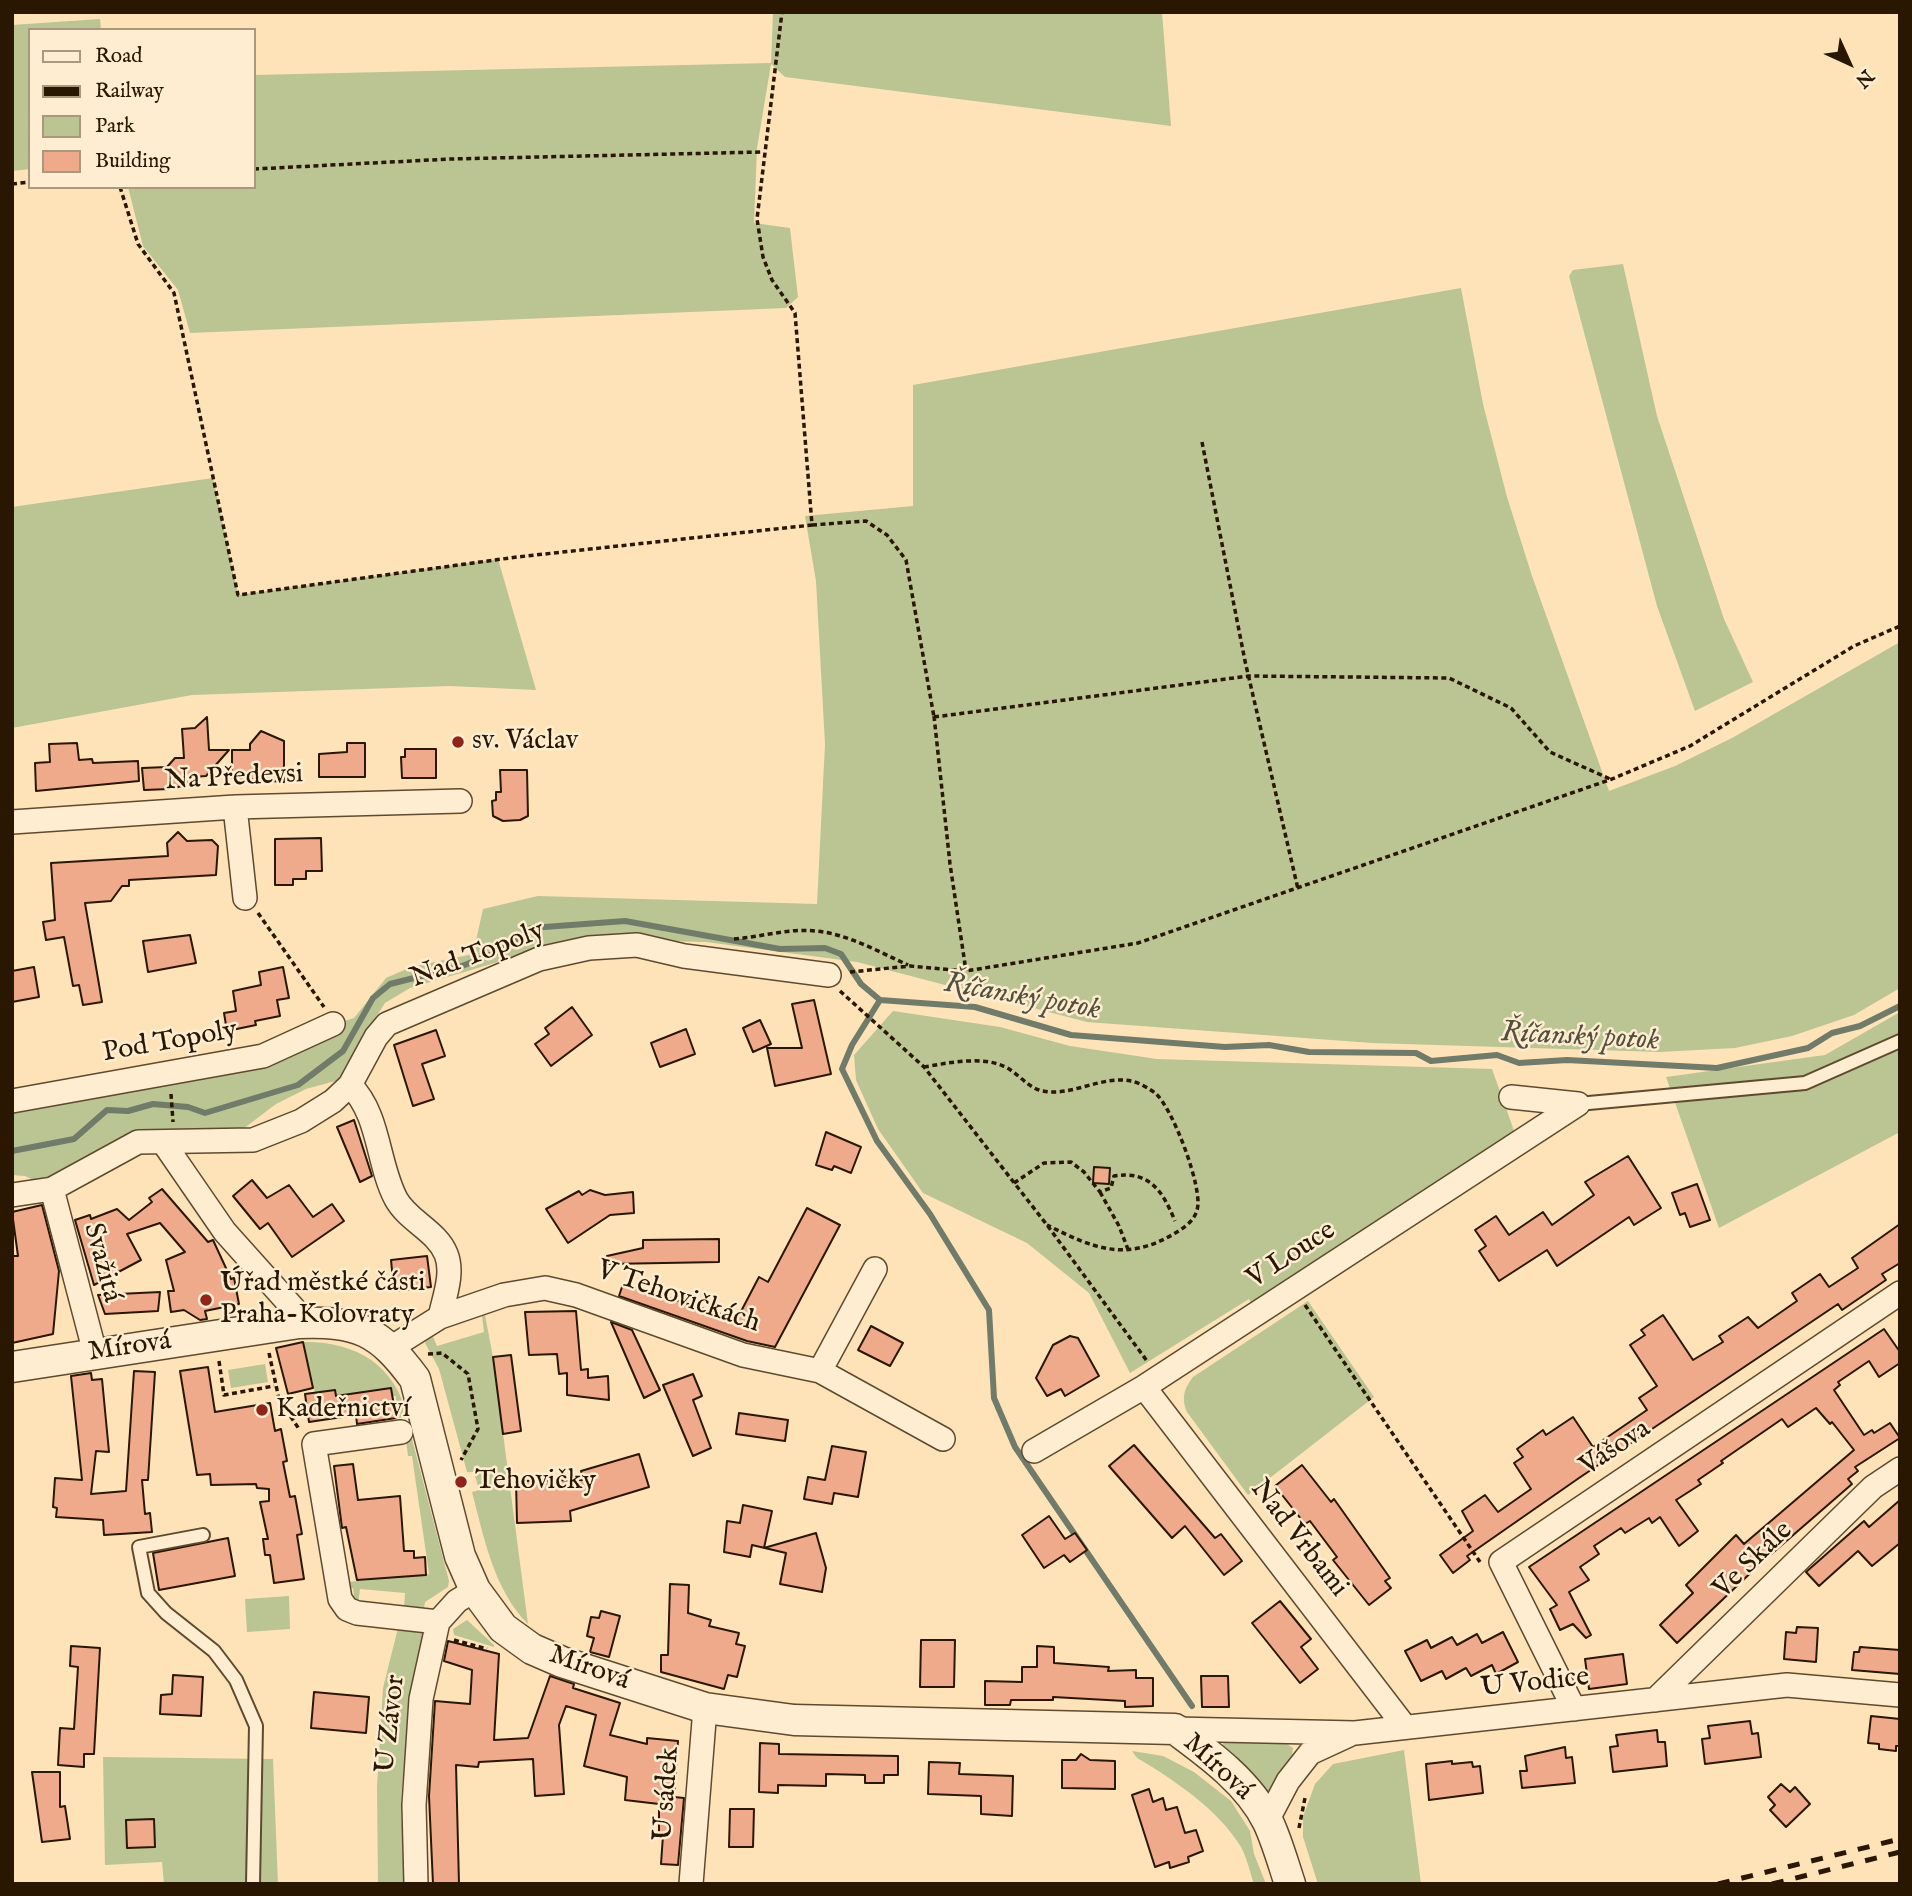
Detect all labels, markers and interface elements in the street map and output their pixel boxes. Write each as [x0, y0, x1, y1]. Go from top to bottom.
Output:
legend [28, 28, 256, 189]
north arrow [1814, 28, 1884, 98]
text: Road [95, 43, 142, 70]
text: N [1850, 64, 1878, 92]
text: Railway [95, 78, 164, 105]
text: Park [95, 113, 135, 140]
text: Building [95, 148, 170, 175]
place label: sv. Václav [472, 725, 578, 759]
marker: sv. Václav [450, 734, 466, 750]
street label: Na Předevsi [164, 759, 304, 799]
street label: Nad Topoly [406, 915, 550, 997]
water label: Říčanský potok [941, 967, 1103, 1029]
street label: Pod Topoly [100, 1015, 240, 1071]
water label: Říčanský potok [1500, 1016, 1660, 1060]
street label: V Louce [1241, 1215, 1343, 1297]
street label: Svažitá [74, 1220, 128, 1306]
street label: V Tehovičkách [592, 1254, 764, 1342]
place label: Úřad městké části Praha-Kolovraty [220, 1267, 426, 1333]
marker: Úřad městké části Praha-Kolovraty [198, 1292, 214, 1308]
street label: Mírová [86, 1326, 174, 1370]
place label: Kadeřnictví [276, 1393, 410, 1427]
marker: Kadeřnictví [254, 1402, 270, 1418]
street label: Vášova [1574, 1413, 1658, 1485]
place label: Tehovičky [475, 1465, 596, 1499]
marker: Tehovičky [453, 1474, 469, 1490]
street label: Nad Vrbami [1242, 1474, 1354, 1604]
street label: Ve Skále [1707, 1515, 1801, 1607]
street label: Mírová [544, 1639, 634, 1699]
street label: U Vodice [1479, 1662, 1591, 1706]
street label: U Závor [370, 1673, 414, 1775]
street label: Mírová [1175, 1727, 1259, 1809]
street label: U sádek [648, 1746, 688, 1842]

